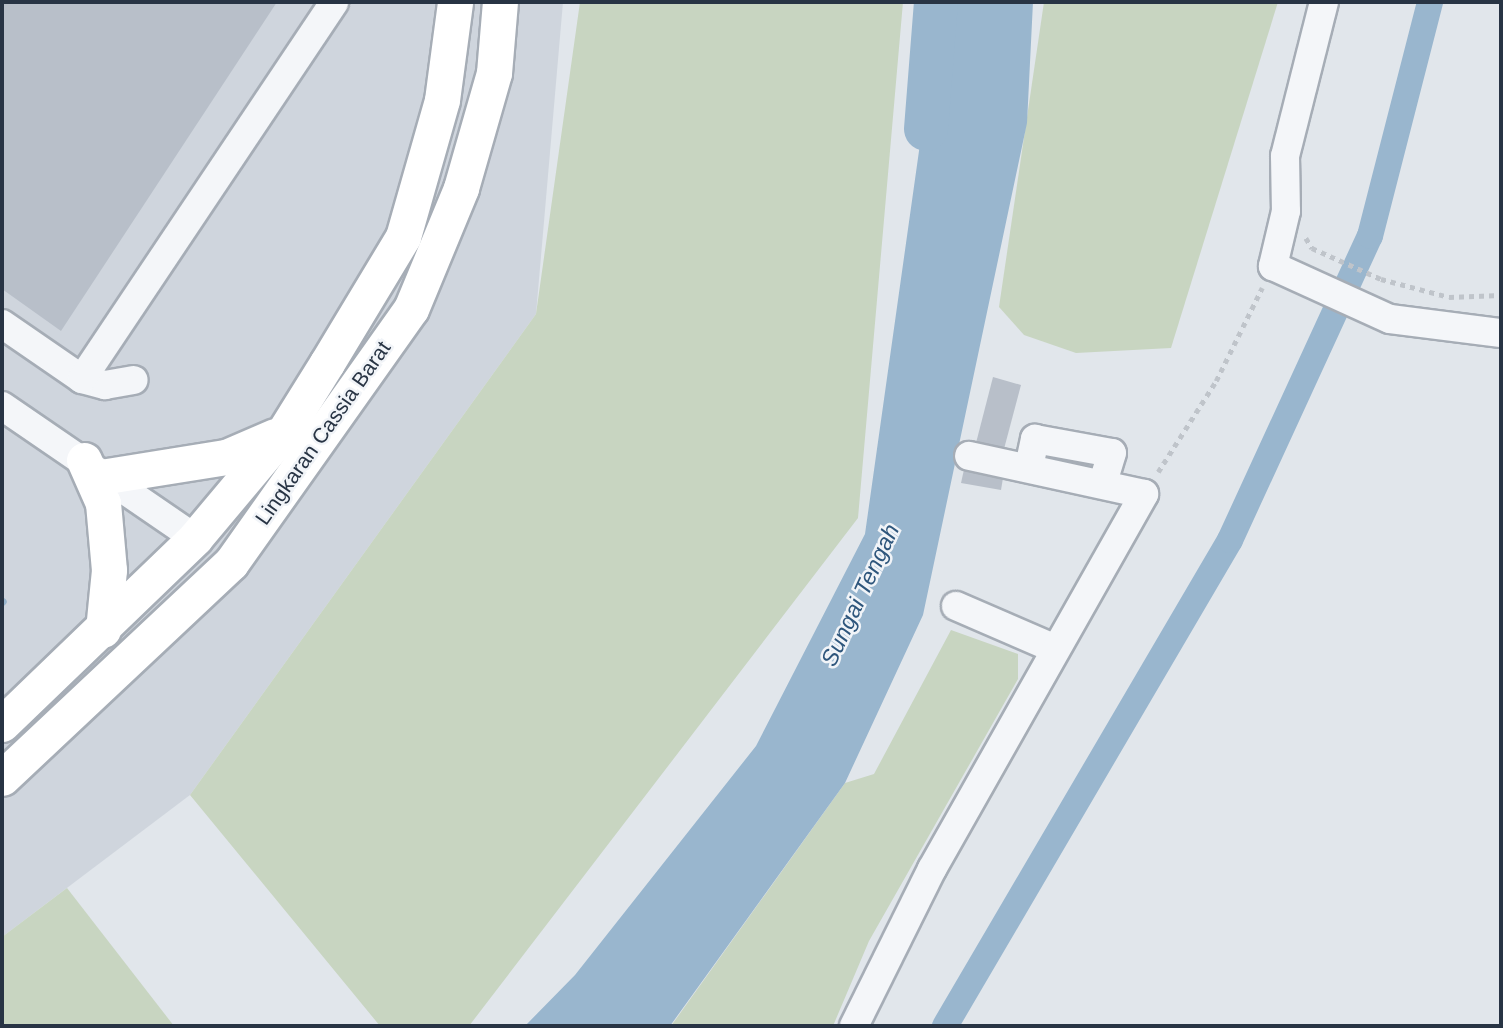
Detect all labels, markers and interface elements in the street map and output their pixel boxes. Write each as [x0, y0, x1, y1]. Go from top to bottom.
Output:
street label: Lingkaran Cassia Barat [250, 336, 396, 530]
water label: Sungai Tengah [815, 519, 905, 671]

